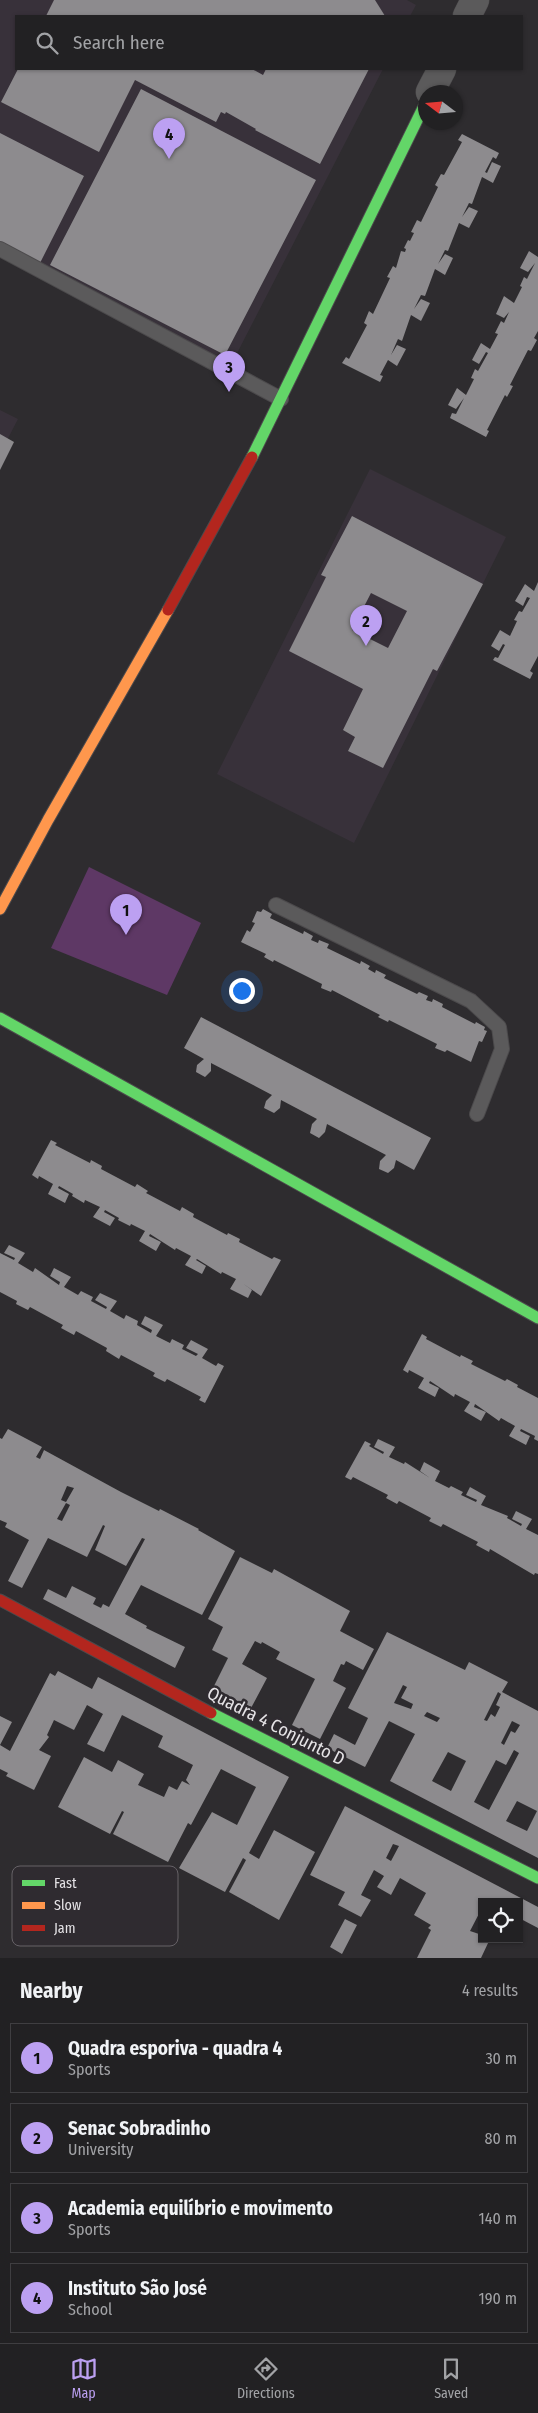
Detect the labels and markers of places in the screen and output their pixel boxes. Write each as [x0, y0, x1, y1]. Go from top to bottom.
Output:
pin: 4 [153, 118, 185, 159]
pin: 3 [213, 351, 245, 392]
pin: 2 [350, 605, 382, 646]
pin: 1 [110, 894, 142, 935]

